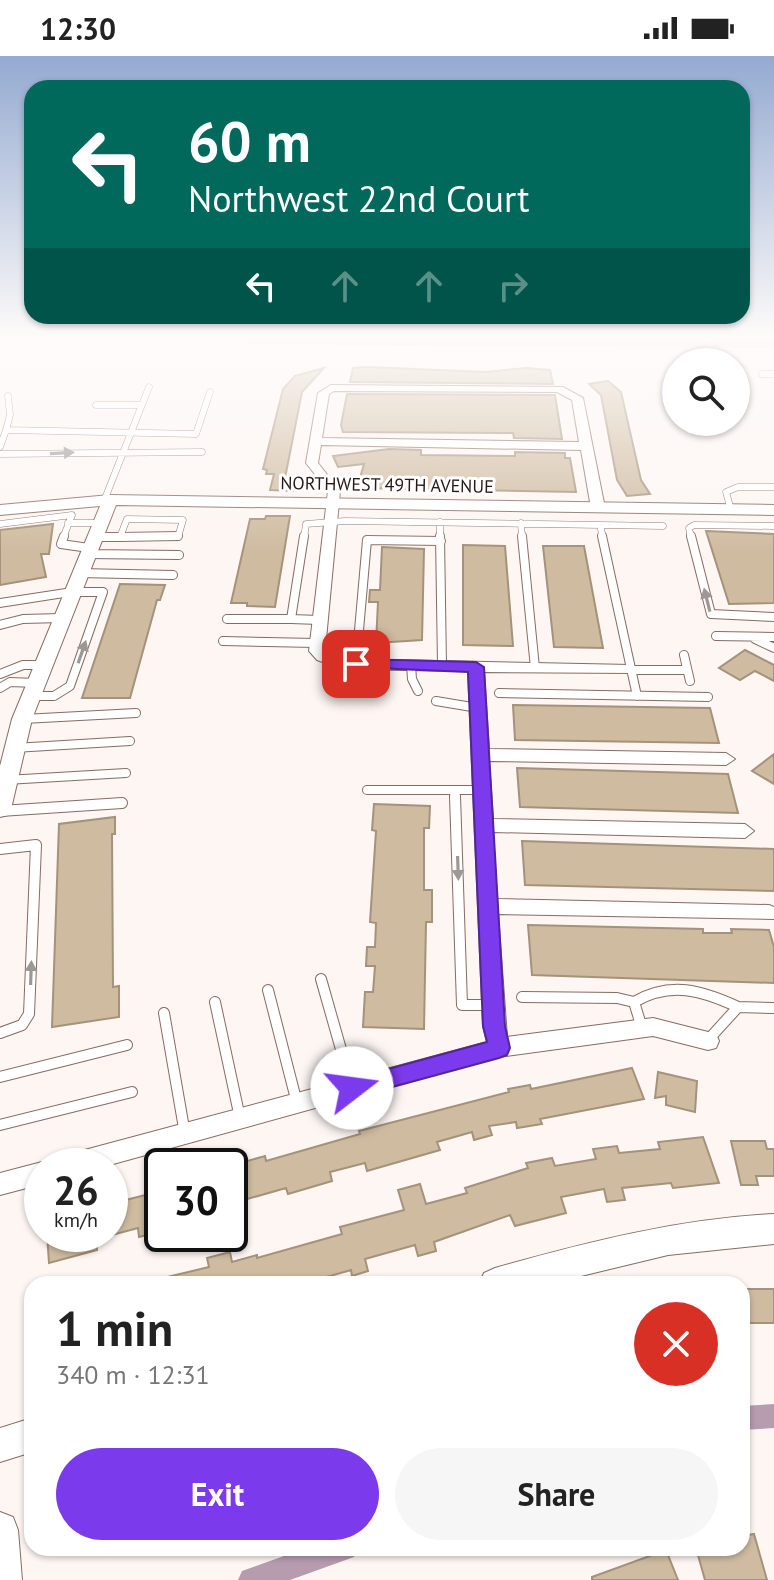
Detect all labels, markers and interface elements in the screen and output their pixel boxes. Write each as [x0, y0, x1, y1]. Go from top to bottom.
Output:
text: 12:30 [40, 9, 116, 48]
text: 60 m [188, 105, 311, 177]
icon: left [56, 112, 160, 216]
text: Northwest 22nd Court [188, 175, 530, 222]
icon: left [239, 264, 283, 308]
icon: ahead [323, 264, 367, 308]
icon: ahead [407, 264, 451, 308]
icon: right [491, 264, 535, 308]
map controls [662, 348, 750, 436]
button: search [662, 348, 750, 436]
one-way arrow [50, 447, 75, 460]
street label: NORTHWEST 49TH AVENUE [280, 471, 494, 498]
one-way arrow [701, 587, 713, 612]
pin [322, 630, 390, 698]
one-way arrow [76, 639, 89, 663]
icon: arrive [334, 642, 378, 686]
one-way arrow [451, 856, 464, 881]
one-way arrow [24, 960, 37, 985]
position arrow [310, 1046, 394, 1130]
speed limit sign: 30 [144, 1148, 248, 1252]
text: 26 [53, 1164, 99, 1216]
text: km/h [54, 1207, 98, 1233]
text: 1 min [56, 1297, 173, 1359]
button: close [634, 1302, 718, 1386]
text: 340 m · 12:31 [56, 1358, 210, 1391]
button: Exit [56, 1448, 379, 1540]
button: Share [395, 1448, 718, 1540]

